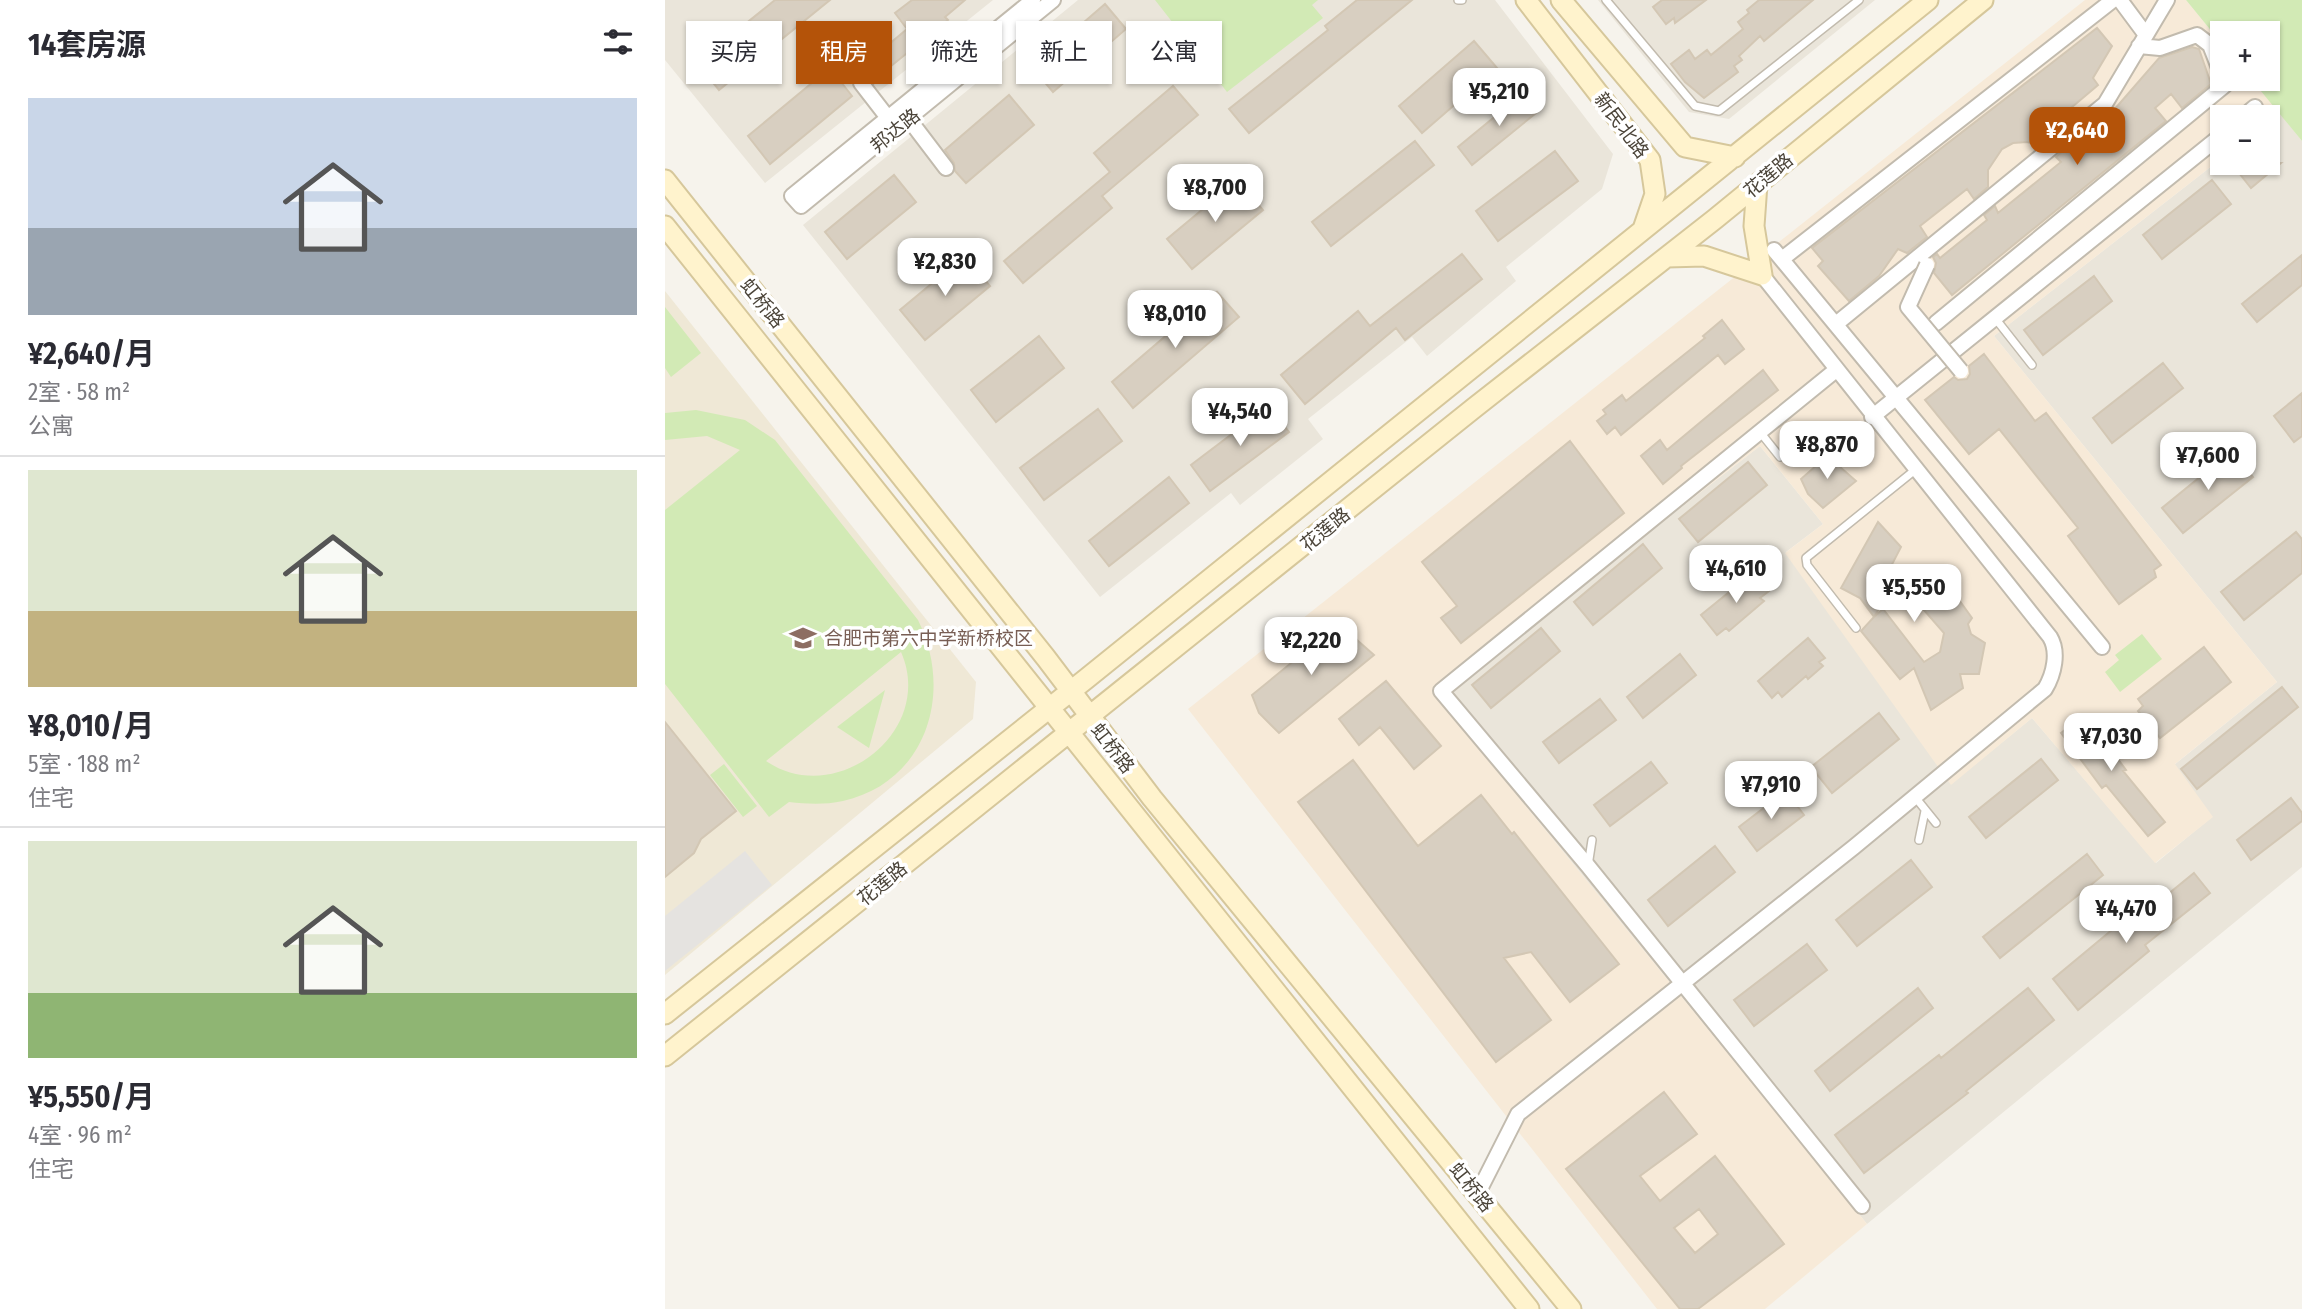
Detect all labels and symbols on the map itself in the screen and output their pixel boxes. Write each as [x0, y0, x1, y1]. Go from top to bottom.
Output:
pin: ¥5,210 [1442, 68, 1556, 128]
street label: 新民北路 [1590, 88, 1654, 163]
street label: 邦达路 [866, 104, 925, 157]
pin: ¥2,640 [2020, 108, 2134, 167]
street label: 花莲路 [1739, 148, 1798, 203]
pin: ¥8,700 [1158, 164, 1272, 224]
pin: ¥2,830 [888, 238, 1002, 298]
street label: 虹桥路 [736, 274, 789, 333]
pin: ¥8,010 [1118, 290, 1232, 350]
pin: ¥4,540 [1183, 388, 1297, 448]
pin: ¥8,870 [1770, 421, 1884, 481]
pin: ¥7,600 [2151, 433, 2265, 492]
street label: 花莲路 [1296, 503, 1355, 556]
pin: ¥4,610 [1679, 546, 1793, 605]
pin: ¥5,550 [1857, 564, 1971, 624]
pin: ¥2,220 [1254, 618, 1368, 677]
school or university icon: 合肥市第六中学新桥校区 [788, 623, 818, 653]
place label: 合肥市第六中学新桥校区 [824, 627, 1033, 650]
pin: ¥7,030 [2054, 714, 2168, 773]
street label: 虹桥路 [1086, 719, 1139, 778]
pin: ¥7,910 [1714, 762, 1828, 821]
street label: 花莲路 [853, 857, 912, 910]
pin: ¥4,470 [2069, 886, 2183, 945]
street label: 虹桥路 [1445, 1158, 1498, 1217]

